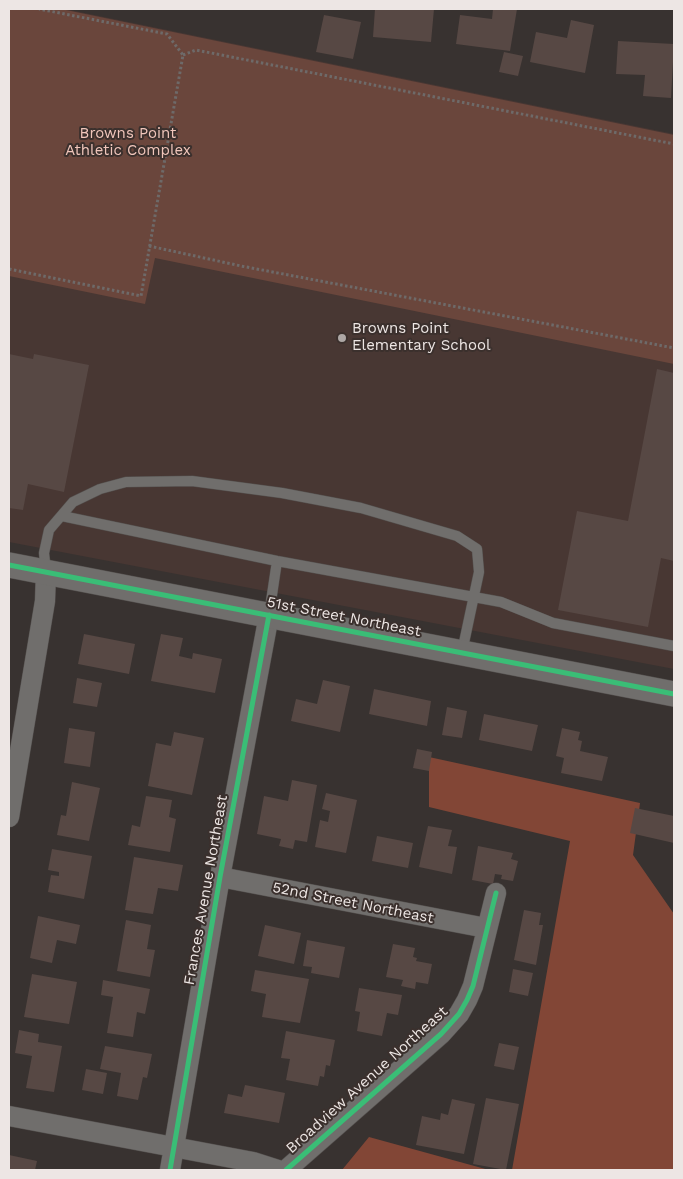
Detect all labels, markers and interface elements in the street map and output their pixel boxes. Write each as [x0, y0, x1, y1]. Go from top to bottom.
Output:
park label: Browns Point Athletic Complex [65, 125, 191, 160]
place label: Browns Point Elementary School [352, 320, 491, 355]
marker: Browns Point Elementary School [336, 332, 348, 344]
street label: 51st Street Northeast [265, 593, 423, 641]
street label: Frances Avenue Northeast [180, 793, 232, 987]
street label: 52nd Street Northeast [271, 879, 435, 927]
street label: Broadview Avenue Northeast [283, 1003, 451, 1157]

